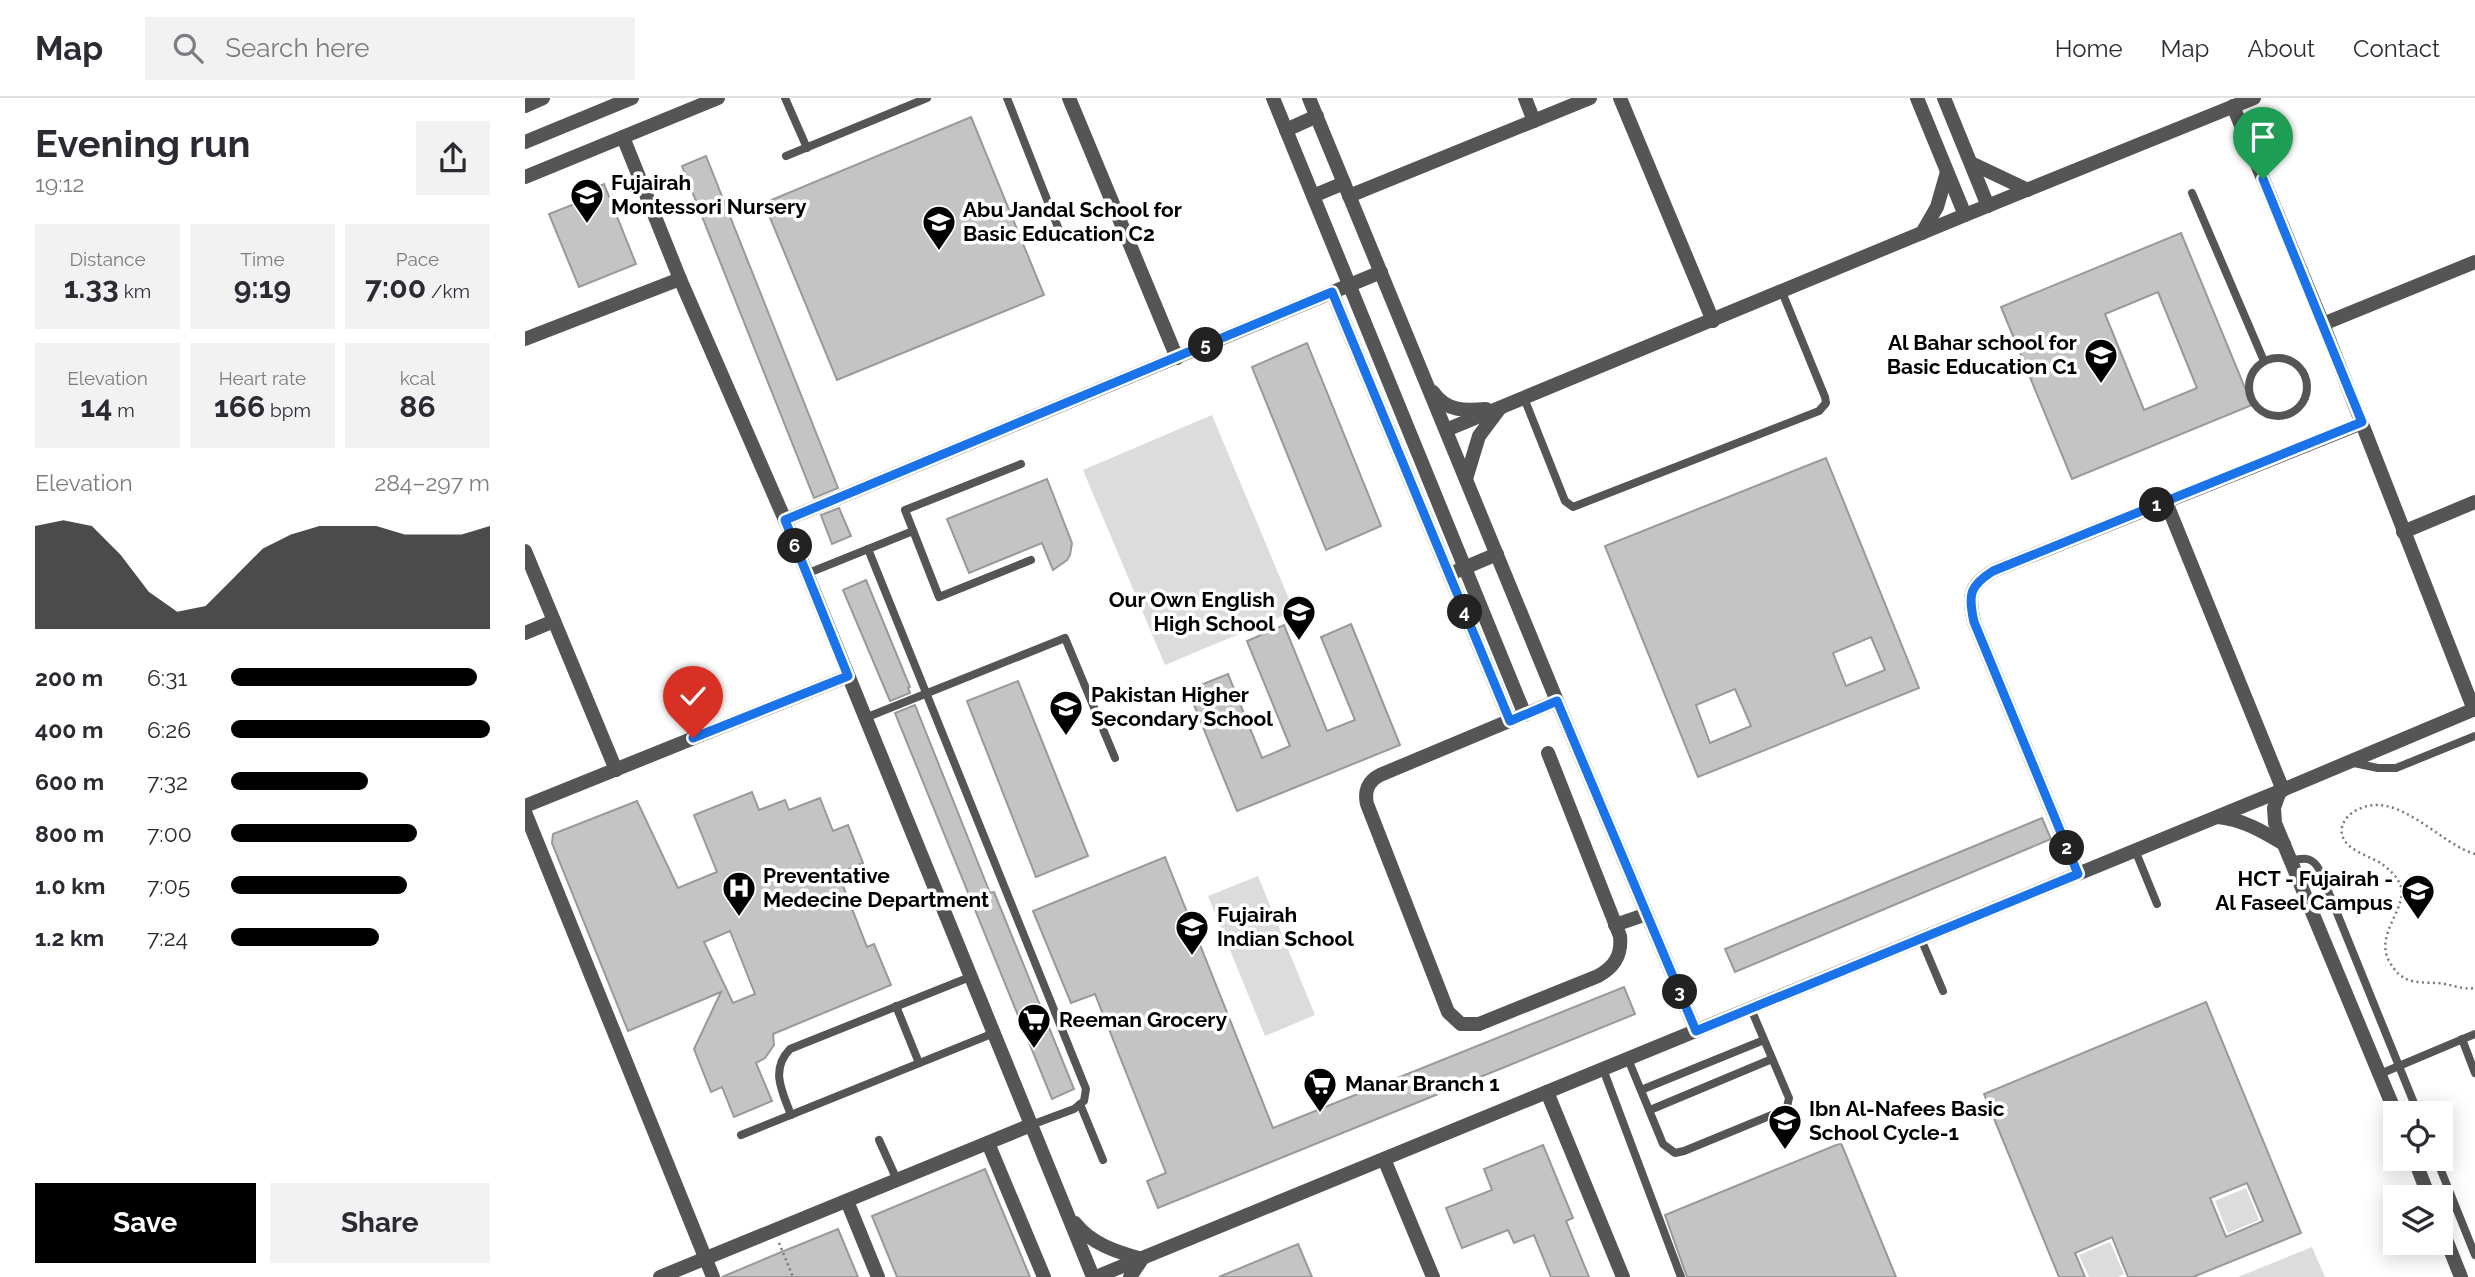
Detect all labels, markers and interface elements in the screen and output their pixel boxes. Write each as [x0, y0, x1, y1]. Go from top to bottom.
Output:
search box [145, 17, 635, 80]
text: Map [35, 29, 103, 68]
icon: search [169, 29, 207, 67]
text: Search here [225, 33, 370, 63]
text: Home [2055, 34, 2123, 63]
text: Map [2161, 34, 2209, 63]
text: About [2247, 34, 2315, 63]
text: Contact [2353, 34, 2440, 63]
pin [2233, 107, 2293, 179]
icon: arrive [2244, 118, 2282, 156]
text: Evening run [35, 121, 250, 166]
button: share [416, 121, 490, 195]
text: 19:12 [35, 170, 84, 197]
place label: Fujairah Montessori Nursery [611, 170, 807, 219]
school or university icon: Fujairah Montessori Nursery [568, 176, 606, 225]
place label: Abu Jandal School for Basic Education C2 [963, 197, 1182, 246]
school or university icon: Abu Jandal School for Basic Education C2 [920, 203, 958, 252]
text: Distance [69, 248, 146, 270]
text: Time [240, 248, 285, 270]
text: Pace [396, 248, 439, 270]
text: 1.33 [64, 270, 119, 305]
text: 9:19 [234, 270, 291, 305]
text: 7:00 [365, 270, 426, 305]
text: km [119, 280, 151, 302]
text: /km [426, 280, 470, 302]
pin: 5 [1189, 328, 1223, 362]
place label: Al Bahar school for Basic Education C1 [1887, 330, 2077, 379]
text: 5 [1200, 333, 1211, 355]
school or university icon: Al Bahar school for Basic Education C1 [2082, 336, 2120, 385]
text: Elevation [67, 367, 148, 389]
text: Heart rate [219, 367, 306, 389]
text: kcal [400, 367, 435, 389]
text: 14 [80, 389, 112, 424]
text: 166 [214, 389, 265, 424]
text: 86 [399, 389, 436, 424]
text: m [112, 399, 135, 421]
text: bpm [265, 399, 311, 421]
text: Elevation [35, 469, 133, 496]
text: 284–297 m [374, 469, 490, 496]
pin: 1 [2139, 488, 2175, 522]
text: 1 [2152, 493, 2161, 515]
pin: 6 [777, 528, 813, 564]
text: 6 [789, 534, 800, 556]
place label: Our Own English High School [1109, 587, 1275, 636]
school or university icon: Our Own English High School [1280, 593, 1318, 642]
pin: 4 [1447, 594, 1483, 630]
text: 4 [1459, 600, 1470, 622]
text: 200 m [35, 664, 103, 691]
text: 6:31 [147, 664, 187, 691]
pin [663, 666, 723, 738]
icon: check [674, 677, 712, 715]
place label: Pakistan Higher Secondary School [1091, 682, 1273, 731]
school or university icon: Pakistan Higher Secondary School [1047, 688, 1085, 737]
text: 400 m [35, 716, 103, 743]
text: 6:26 [147, 716, 191, 743]
text: 600 m [35, 768, 104, 795]
text: 7:32 [147, 768, 188, 795]
text: 800 m [35, 820, 104, 847]
text: 7:00 [147, 820, 192, 847]
pin: 2 [2049, 830, 2085, 866]
text: 2 [2061, 836, 2072, 858]
place label: Preventative Medecine Department [763, 863, 989, 912]
place label: HCT - Fujairah - Al Faseel Campus [2215, 866, 2393, 915]
hospital icon: Preventative Medecine Department [720, 869, 758, 918]
text: 1.0 km [35, 872, 105, 899]
text: 7:05 [147, 872, 190, 899]
school or university icon: HCT - Fujairah - Al Faseel Campus [2399, 872, 2437, 921]
place label: Fujairah Indian School [1217, 902, 1354, 951]
school or university icon: Fujairah Indian School [1173, 908, 1211, 957]
text: 1.2 km [35, 924, 104, 951]
text: 7:24 [147, 924, 188, 951]
pin: 3 [1663, 974, 1697, 1010]
text: 3 [1674, 980, 1685, 1002]
supermarket icon: Reeman Grocery [1015, 1001, 1053, 1050]
place label: Reeman Grocery [1059, 1007, 1227, 1032]
supermarket icon: Manar Branch 1 [1301, 1065, 1339, 1114]
place label: Manar Branch 1 [1345, 1071, 1500, 1096]
place label: Ibn Al-Nafees Basic School Cycle-1 [1809, 1096, 2005, 1145]
map controls [2383, 1101, 2453, 1255]
button: locate [2383, 1101, 2453, 1171]
school or university icon: Ibn Al-Nafees Basic School Cycle-1 [1766, 1102, 1804, 1151]
button: Save [35, 1183, 256, 1263]
button: Share [270, 1183, 490, 1263]
button: layers [2383, 1185, 2453, 1255]

